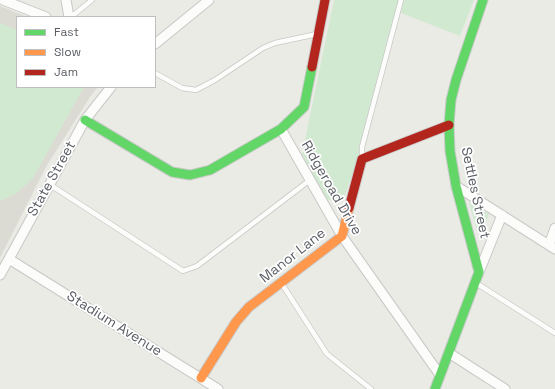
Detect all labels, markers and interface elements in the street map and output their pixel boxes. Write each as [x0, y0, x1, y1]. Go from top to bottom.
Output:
legend [16, 16, 156, 88]
text: Fast [54, 24, 79, 40]
text: Slow [54, 44, 81, 60]
text: Jam [54, 64, 78, 80]
street label: State Street [24, 138, 80, 220]
street label: Ridgeroad Drive [297, 138, 365, 238]
street label: Settles Street [457, 146, 493, 240]
street label: Manor Lane [257, 225, 329, 287]
street label: Stadium Avenue [63, 288, 165, 360]

